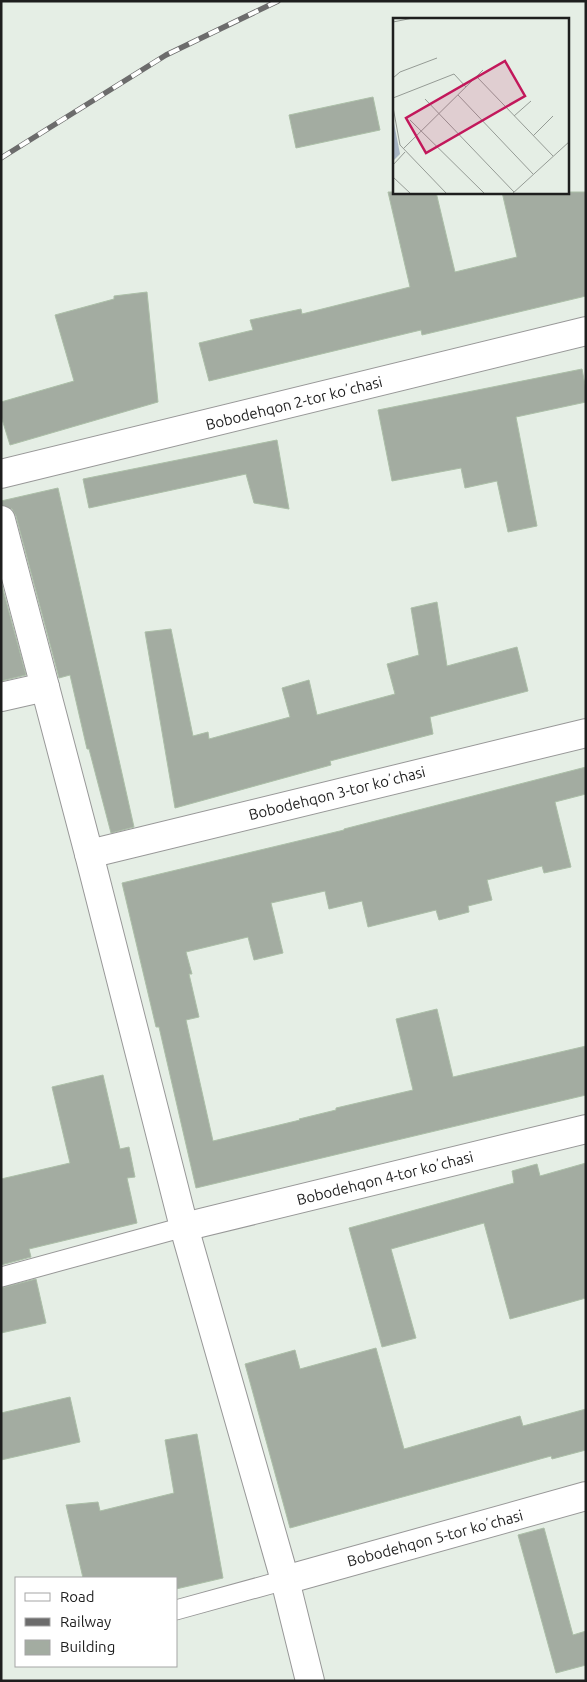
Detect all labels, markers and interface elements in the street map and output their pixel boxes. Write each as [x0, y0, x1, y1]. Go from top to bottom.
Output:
inset map [393, 18, 570, 194]
street label: Bobodehqon 2-tor koʼchasi [204, 373, 384, 433]
street label: Bobodehqon 3-tor koʼchasi [247, 763, 427, 823]
street label: Bobodehqon 4-tor koʼchasi [295, 1148, 475, 1208]
street label: Bobodehqon 5-tor koʼchasi [345, 1506, 525, 1570]
legend [15, 1577, 178, 1667]
text: Road [60, 1588, 95, 1605]
text: Railway [60, 1613, 111, 1630]
text: Building [60, 1638, 115, 1655]

